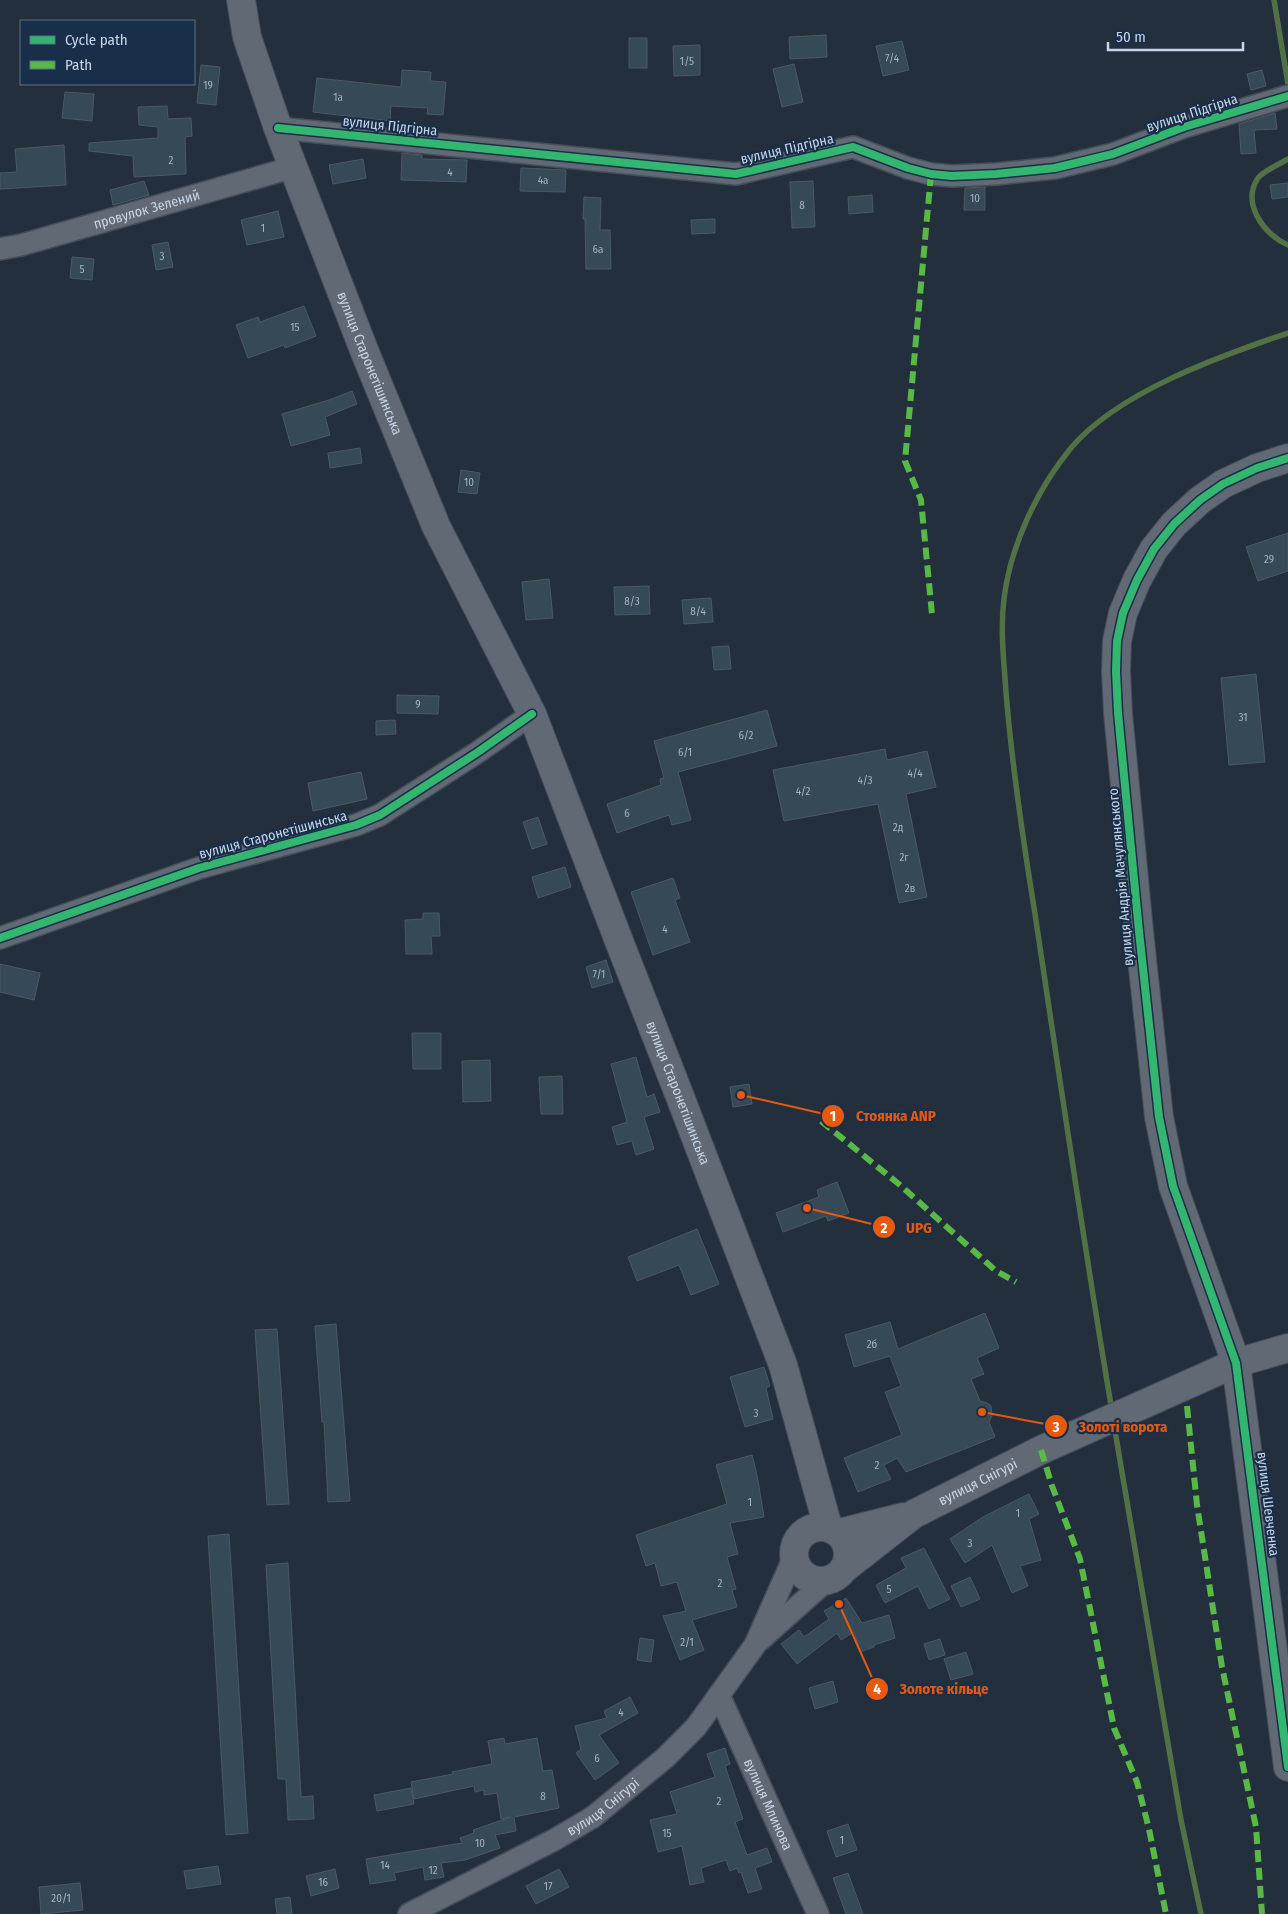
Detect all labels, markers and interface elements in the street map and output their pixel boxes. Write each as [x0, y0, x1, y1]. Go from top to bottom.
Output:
legend [20, 20, 195, 85]
scale bar [1108, 20, 1243, 52]
text: 50 m [1116, 28, 1146, 46]
text: Cycle path [65, 31, 128, 49]
house number: 7/4 [885, 52, 900, 65]
house number: 1/5 [680, 55, 694, 68]
text: Path [65, 56, 92, 74]
house number: 19 [203, 79, 213, 92]
street label: вулиця Підгірна [1144, 90, 1240, 136]
house number: 1а [333, 91, 343, 104]
street label: вулиця Підгірна [342, 113, 438, 139]
street label: вулиця Підгірна [739, 130, 835, 168]
house number: 2 [169, 154, 174, 167]
house number: 4 [447, 166, 453, 179]
house number: 4а [538, 174, 548, 187]
street label: провулок Зелений [91, 186, 202, 232]
house number: 10 [970, 192, 980, 205]
house number: 8 [799, 199, 805, 212]
house number: 1 [261, 222, 265, 235]
house number: 6а [593, 243, 603, 256]
house number: 3 [160, 250, 165, 263]
house number: 5 [79, 263, 85, 276]
street label: вулиця Старонетішинська [334, 289, 406, 437]
house number: 15 [290, 321, 300, 334]
house number: 10 [464, 476, 474, 489]
house number: 29 [1264, 553, 1274, 566]
house number: 8/3 [624, 595, 640, 608]
house number: 8/4 [690, 605, 706, 618]
house number: 9 [415, 698, 421, 711]
house number: 31 [1239, 711, 1248, 724]
house number: 6/2 [739, 729, 754, 742]
house number: 6/1 [678, 746, 692, 759]
house number: 4/4 [907, 767, 923, 780]
house number: 4/3 [858, 774, 872, 787]
house number: 4/2 [796, 785, 810, 798]
street label: вулиця Андрія Мачулянського [1105, 787, 1137, 967]
street label: вулиця Старонетішинська [197, 807, 349, 863]
house number: 6 [624, 807, 630, 820]
house number: 2д [893, 821, 904, 834]
house number: 2г [899, 851, 909, 864]
house number: 2в [905, 882, 915, 895]
house number: 4 [662, 923, 668, 936]
house number: 7/1 [593, 968, 605, 981]
street label: вулиця Старонетішинська [643, 1019, 714, 1167]
callout: Стоянка ANP [821, 1101, 946, 1131]
text: 1 [830, 1107, 836, 1125]
text: Стоянка ANP [856, 1107, 936, 1125]
callout: UPG [871, 1212, 942, 1242]
text: 2 [880, 1219, 888, 1237]
text: UPG [906, 1219, 932, 1237]
house number: 2б [867, 1338, 878, 1351]
house number: 3 [754, 1407, 759, 1420]
callout: Золоті ворота [1043, 1411, 1177, 1441]
text: 3 [1051, 1418, 1060, 1436]
text: Золоті ворота [1078, 1418, 1168, 1436]
street label: вулиця Шевченка [1253, 1451, 1283, 1557]
street label: вулиця Снігурі [936, 1455, 1020, 1509]
house number: 2 [875, 1459, 880, 1472]
house number: 1 [748, 1496, 752, 1509]
house number: 1 [1016, 1507, 1020, 1520]
house number: 3 [968, 1537, 973, 1550]
house number: 2 [718, 1577, 723, 1590]
house number: 5 [886, 1583, 892, 1596]
house number: 2/1 [680, 1636, 694, 1649]
callout: Золоте кільце [864, 1674, 999, 1704]
text: 4 [873, 1680, 881, 1698]
text: Золоте кільце [898, 1680, 989, 1698]
house number: 4 [618, 1706, 624, 1719]
house number: 6 [594, 1752, 600, 1765]
street label: вулиця Млинова [740, 1756, 797, 1853]
street label: вулиця Снігурі [564, 1774, 642, 1839]
house number: 8 [540, 1790, 546, 1803]
house number: 2 [717, 1795, 722, 1808]
house number: 15 [662, 1827, 672, 1840]
house number: 1 [840, 1834, 844, 1847]
house number: 10 [475, 1837, 485, 1850]
house number: 14 [380, 1859, 390, 1872]
house number: 12 [428, 1864, 438, 1877]
house number: 16 [318, 1876, 328, 1889]
house number: 17 [544, 1880, 553, 1893]
house number: 20/1 [51, 1892, 71, 1905]

